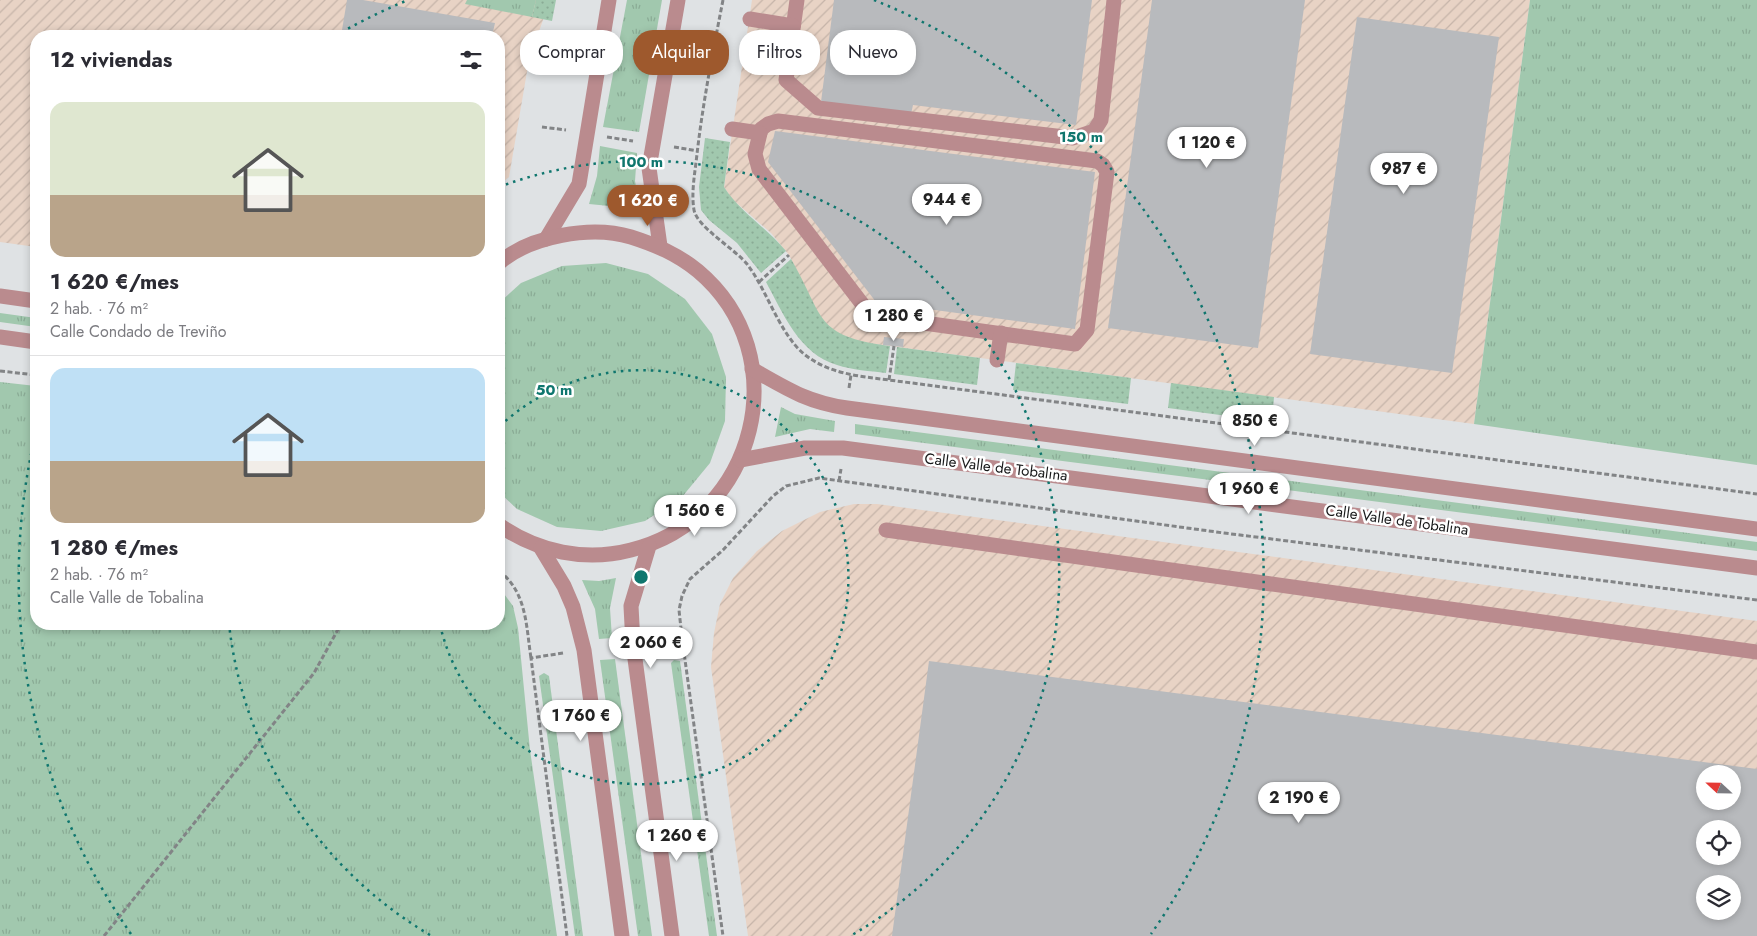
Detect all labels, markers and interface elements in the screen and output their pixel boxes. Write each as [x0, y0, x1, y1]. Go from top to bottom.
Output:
chip: Comprar [520, 30, 623, 75]
chip: Alquilar [633, 30, 729, 75]
chip: Filtros [739, 30, 820, 75]
chip: Nuevo [830, 30, 916, 75]
text: 12 viviendas [50, 45, 172, 75]
icon: filters [457, 46, 485, 74]
text: 150 m [1059, 126, 1103, 148]
pin: 1 120 € [1161, 126, 1253, 169]
text: 1 120 € [1178, 131, 1236, 154]
icon: home [223, 135, 313, 225]
text: 100 m [619, 151, 663, 173]
pin: 987 € [1369, 152, 1439, 195]
text: 987 € [1381, 157, 1427, 180]
pin: 1 620 € [602, 184, 694, 227]
pin: 944 € [912, 184, 982, 226]
text: 944 € [923, 188, 971, 211]
text: 1 620 € [618, 189, 678, 212]
text: 1 620 €/mes [50, 267, 179, 297]
text: 2 hab. · 76 m² [50, 297, 148, 320]
pin: 1 280 € [848, 300, 940, 342]
text: 1 280 € [864, 304, 924, 327]
text: Calle Condado de Treviño [50, 320, 227, 343]
text: 50 m [536, 379, 572, 401]
icon: home [223, 400, 313, 490]
pin: 850 € [1220, 404, 1290, 447]
text: 850 € [1232, 409, 1278, 432]
street label: Calle Valle de Tobalina [923, 447, 1069, 487]
pin: 1 960 € [1203, 472, 1295, 515]
text: 1 960 € [1219, 477, 1279, 500]
pin: 1 560 € [649, 494, 741, 537]
text: 1 560 € [665, 499, 725, 522]
street label: Calle Valle de Tobalina [1324, 499, 1470, 541]
text: 1 280 €/mes [50, 533, 178, 563]
text: 2 hab. · 76 m² [50, 563, 148, 586]
centre of rings [632, 568, 650, 586]
text: Calle Valle de Tobalina [50, 586, 204, 609]
pin: 2 060 € [605, 626, 697, 669]
text: 2 060 € [620, 631, 682, 654]
pin: 1 760 € [535, 700, 627, 742]
text: 1 760 € [551, 704, 611, 727]
north arrow [1696, 765, 1741, 810]
map controls [1696, 765, 1741, 920]
pin: 2 190 € [1253, 782, 1345, 824]
text: 2 190 € [1269, 786, 1329, 809]
pin: 1 260 € [631, 820, 723, 862]
button: locate [1696, 820, 1741, 865]
text: 1 260 € [647, 824, 707, 847]
button: layers [1696, 875, 1741, 920]

